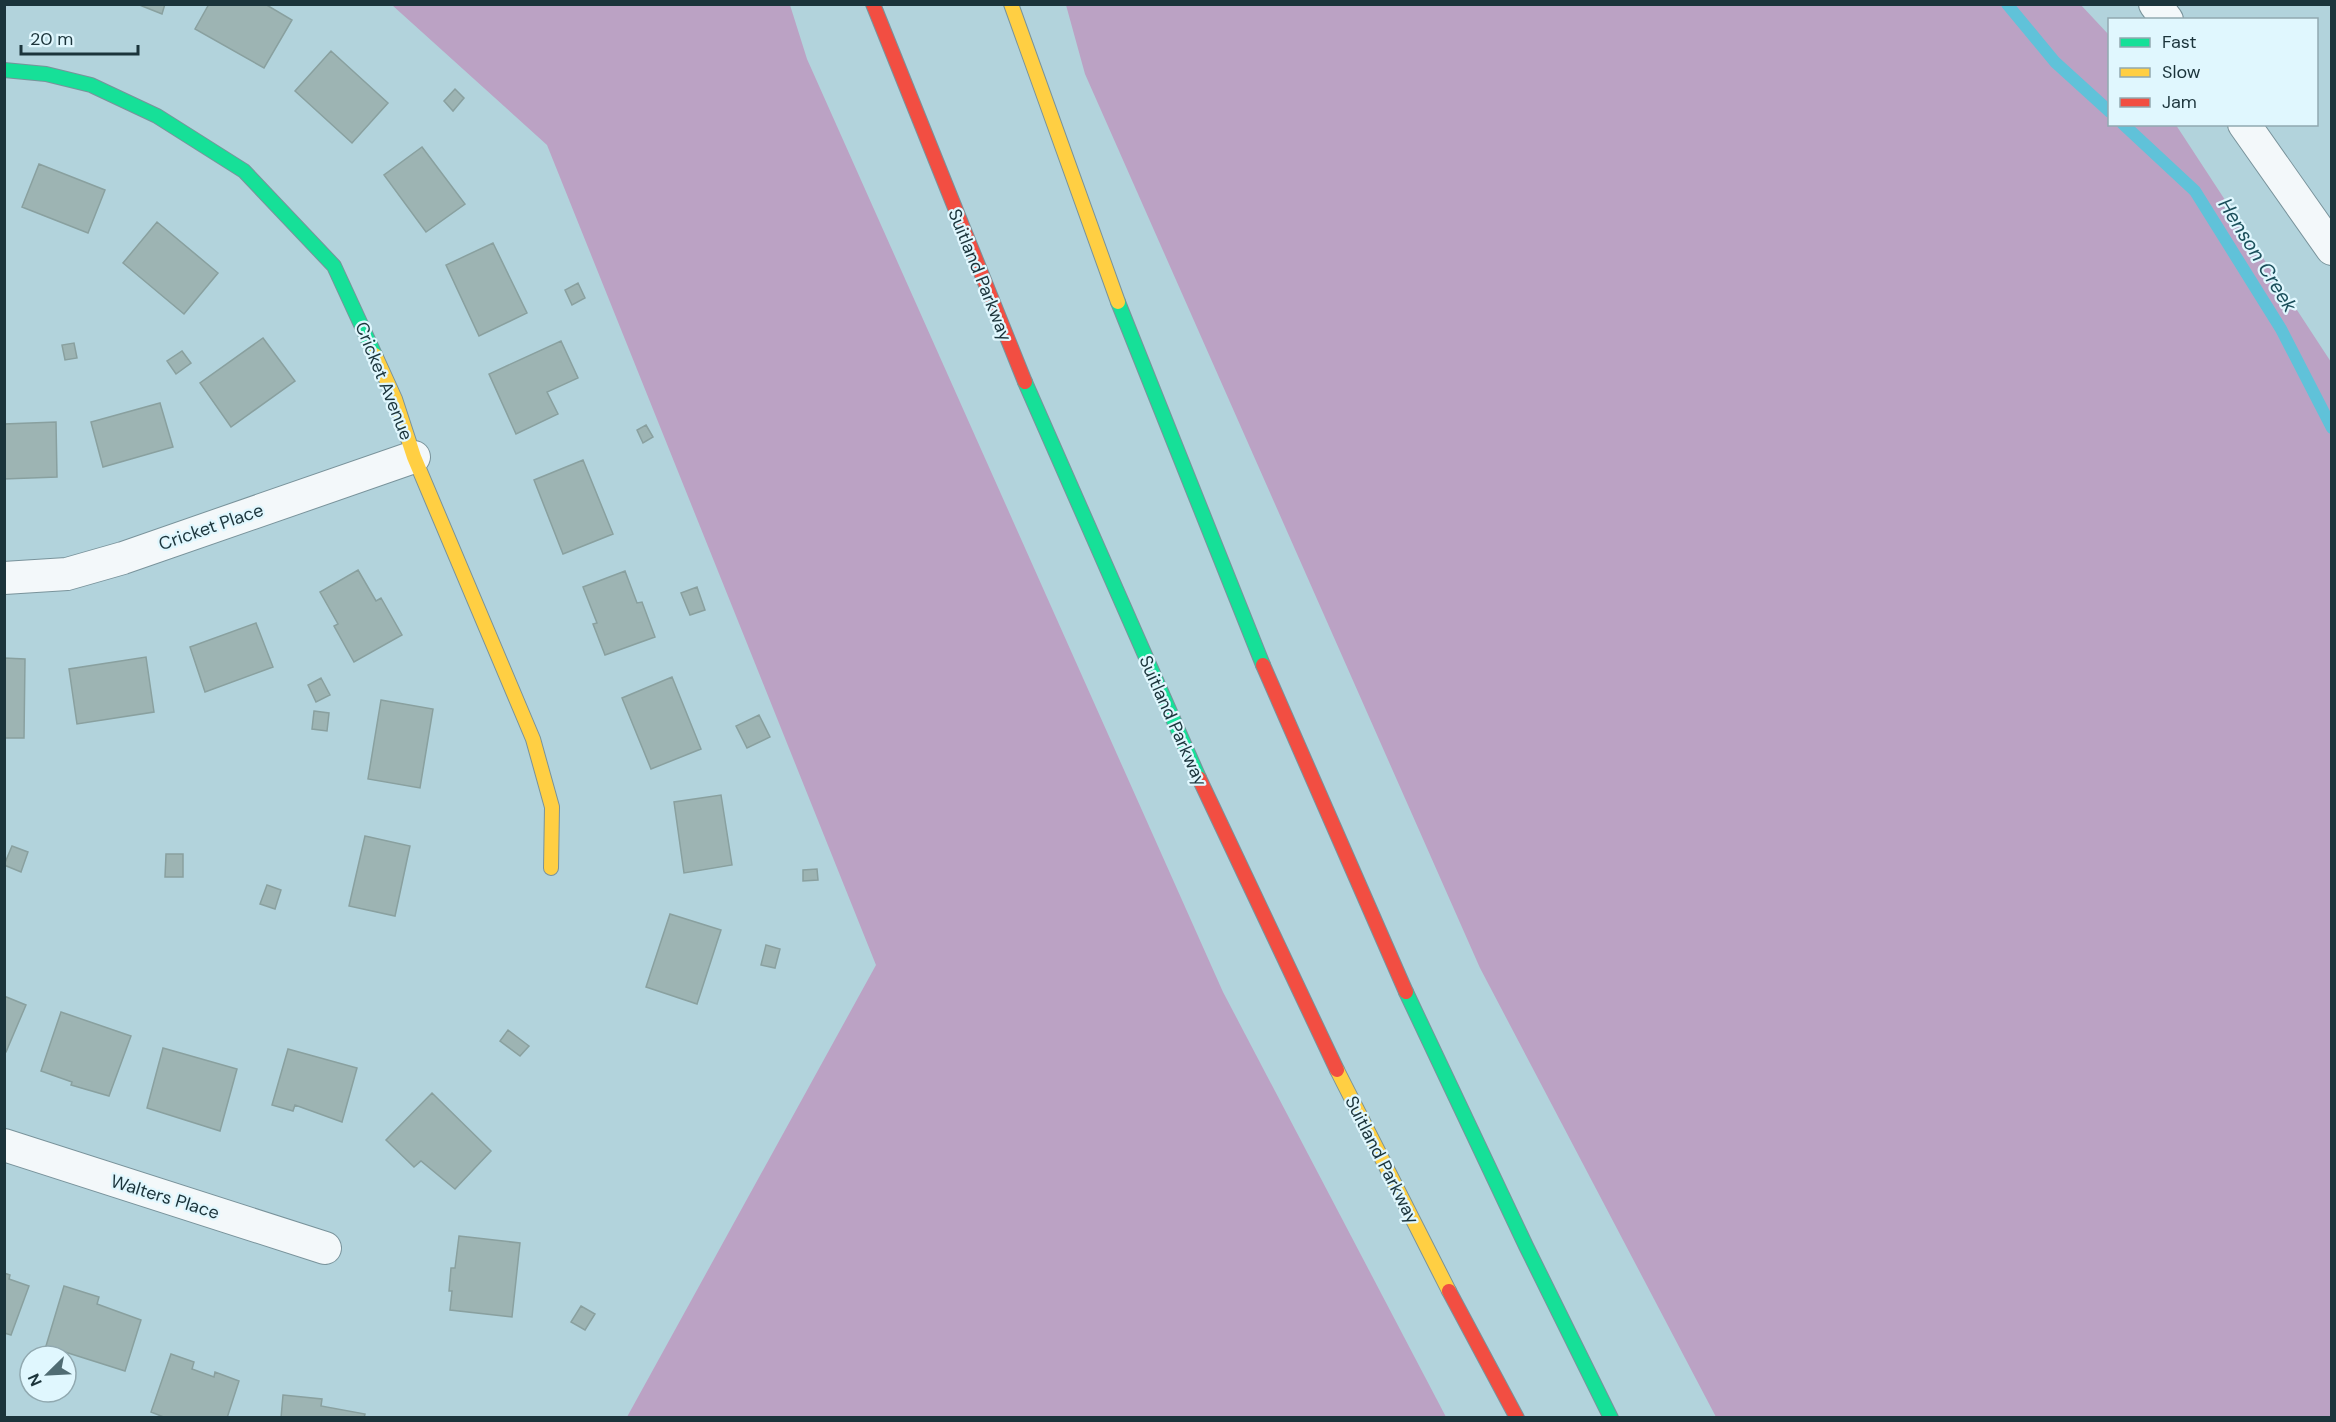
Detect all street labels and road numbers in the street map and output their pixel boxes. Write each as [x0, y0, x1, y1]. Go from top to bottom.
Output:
street label: Suitland Parkway [942, 205, 1018, 345]
street label: Cricket Avenue [349, 318, 419, 444]
street label: Cricket Place [155, 498, 267, 556]
street label: Suitland Parkway [1133, 652, 1213, 790]
street label: Suitland Parkway [1339, 1092, 1425, 1228]
street label: Walters Place [108, 1169, 222, 1225]

